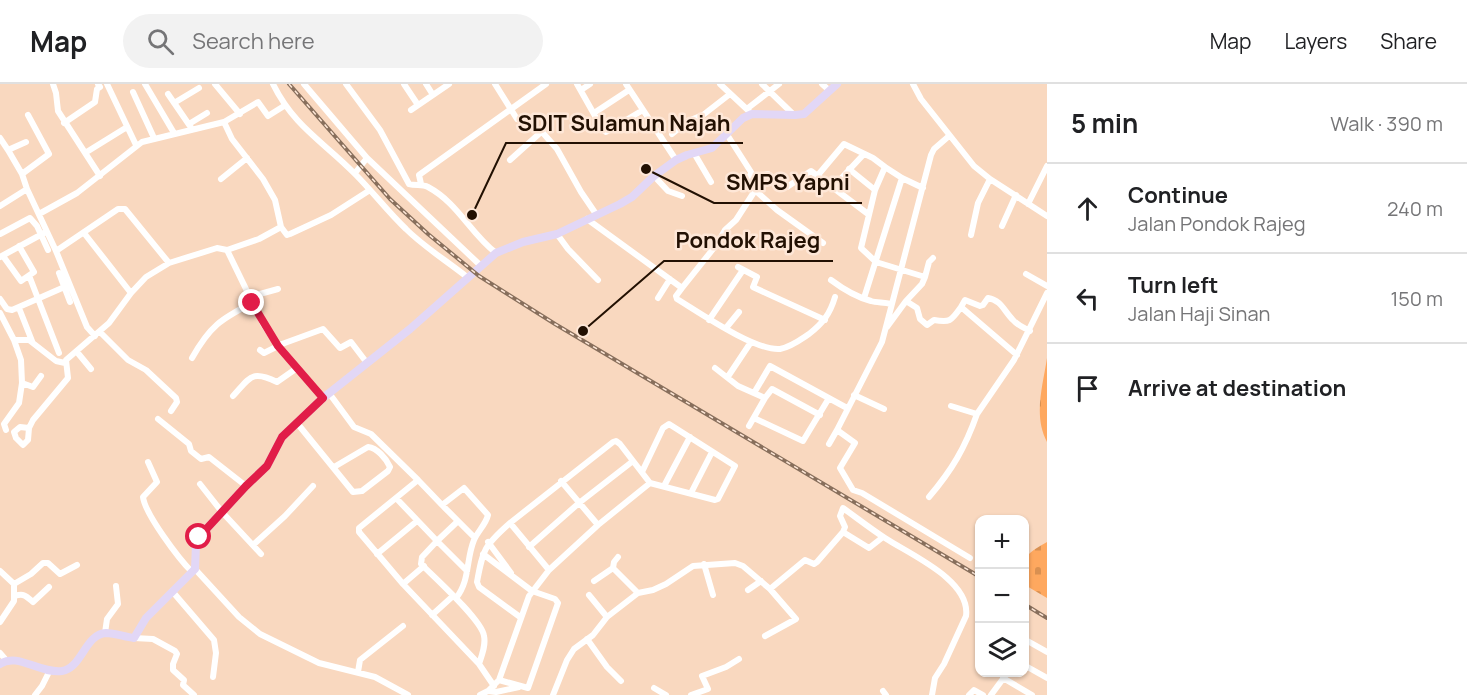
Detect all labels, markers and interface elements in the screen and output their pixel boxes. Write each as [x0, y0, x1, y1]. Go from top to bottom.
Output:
search box [123, 14, 543, 68]
text: Map [30, 22, 87, 60]
icon: search [144, 25, 177, 58]
text: Search here [192, 26, 315, 56]
text: Map [1210, 27, 1251, 55]
text: Layers [1284, 27, 1347, 55]
text: Share [1380, 27, 1437, 55]
callout: SDIT Sulamun Najah [506, 103, 743, 143]
text: 5 min [1071, 105, 1138, 141]
text: SDIT Sulamun Najah [517, 108, 731, 138]
text: Walk · 390 m [1330, 110, 1443, 137]
callout: SMPS Yapni [714, 163, 862, 203]
text: SMPS Yapni [726, 167, 850, 197]
text: Continue [1128, 180, 1228, 210]
icon: ahead [1071, 192, 1104, 225]
text: 240 m [1387, 195, 1443, 222]
text: Jalan Pondok Rajeg [1128, 210, 1306, 237]
callout: Pondok Rajeg [664, 221, 833, 261]
text: Pondok Rajeg [676, 225, 820, 255]
text: Turn left [1128, 270, 1218, 300]
icon: left [1071, 282, 1104, 315]
text: 150 m [1390, 285, 1443, 312]
route end [238, 289, 264, 315]
text: Jalan Haji Sinan [1128, 300, 1270, 327]
icon: arrive [1071, 372, 1104, 405]
text: Arrive at destination [1128, 373, 1346, 403]
map controls [975, 515, 1029, 677]
button: + [975, 515, 1029, 569]
route start [185, 523, 211, 549]
button: − [975, 569, 1029, 623]
button: layers [975, 623, 1029, 677]

